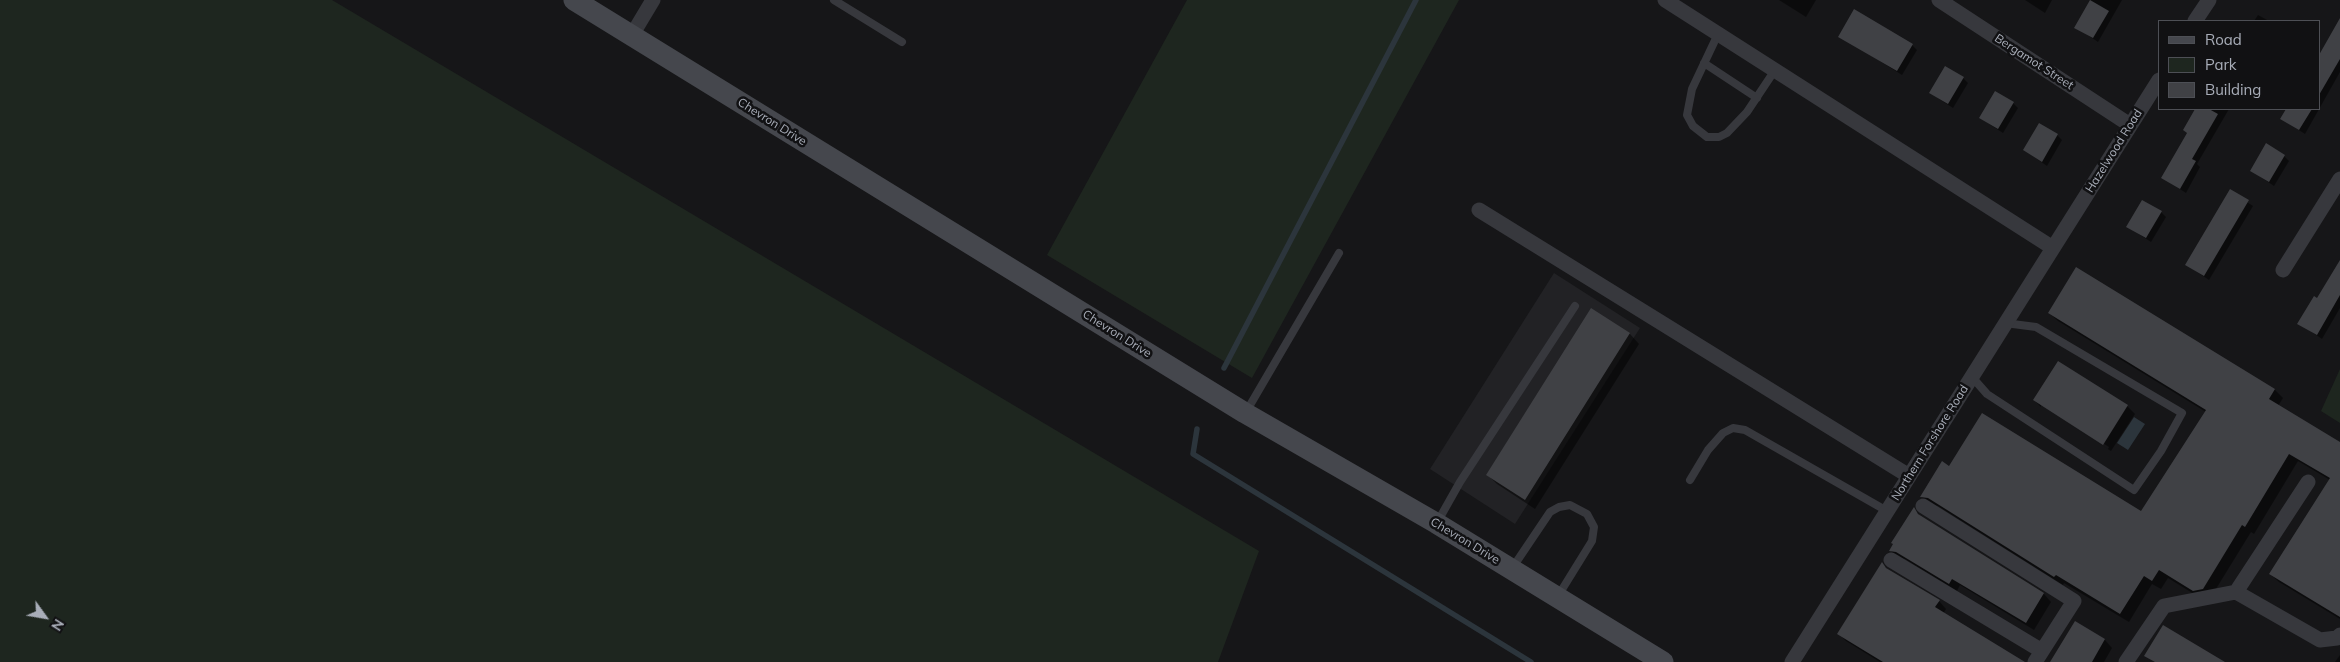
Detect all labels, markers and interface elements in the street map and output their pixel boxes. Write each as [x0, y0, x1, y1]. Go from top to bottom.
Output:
legend [2158, 20, 2320, 110]
text: Road [2205, 30, 2242, 49]
street label: Bergamot Street [1992, 31, 2076, 93]
text: Park [2205, 55, 2237, 74]
text: Building [2205, 80, 2261, 99]
street label: Chevron Drive [735, 95, 809, 149]
street label: Hazelwood Road [2083, 107, 2145, 195]
street label: Chevron Drive [1080, 307, 1154, 361]
street label: Northern Forshore Road [1888, 383, 1972, 503]
street label: Chevron Drive [1428, 515, 1502, 567]
north arrow [20, 592, 70, 642]
text: N [47, 616, 68, 634]

